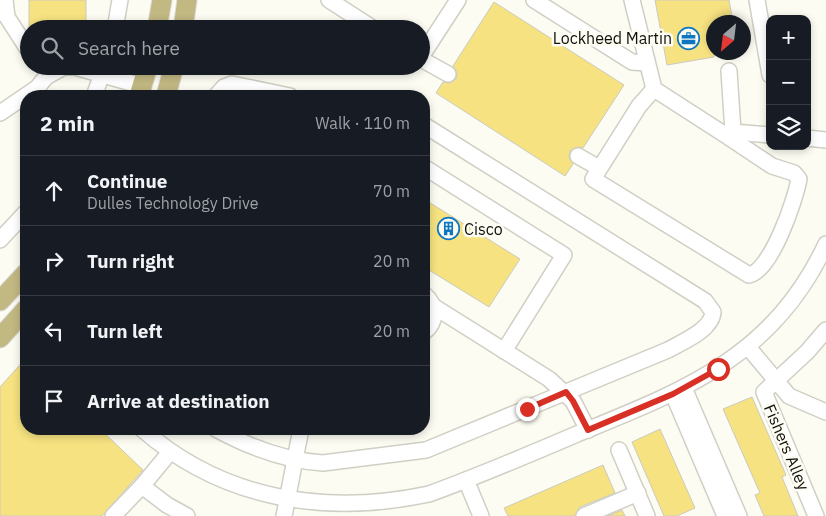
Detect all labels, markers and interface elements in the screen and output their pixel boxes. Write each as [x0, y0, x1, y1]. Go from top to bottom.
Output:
north arrow [706, 15, 751, 60]
map controls [766, 15, 811, 150]
button: + [766, 15, 811, 60]
search box [20, 20, 430, 75]
office icon: Lockheed Martin [676, 26, 700, 50]
place label: Lockheed Martin [553, 28, 672, 48]
icon: search [38, 34, 66, 62]
text: Search here [78, 36, 180, 60]
button: − [766, 60, 811, 105]
button: layers [766, 105, 811, 150]
text: 2 min [40, 109, 95, 137]
text: Walk · 110 m [315, 113, 410, 133]
text: Continue [87, 169, 167, 193]
icon: ahead [40, 177, 68, 205]
text: 70 m [373, 181, 410, 201]
text: Dulles Technology Drive [87, 193, 259, 213]
building icon: Cisco [436, 217, 460, 241]
place label: Cisco [464, 219, 503, 239]
icon: right [40, 247, 68, 275]
text: Turn right [87, 249, 174, 273]
text: 20 m [373, 251, 410, 271]
icon: left [40, 317, 68, 345]
text: Turn left [87, 319, 163, 343]
text: 20 m [373, 321, 410, 341]
route start [707, 358, 730, 381]
icon: arrive [40, 387, 68, 415]
text: Arrive at destination [87, 389, 270, 413]
route end [516, 398, 539, 421]
street label: Fishers Alley [760, 401, 814, 493]

